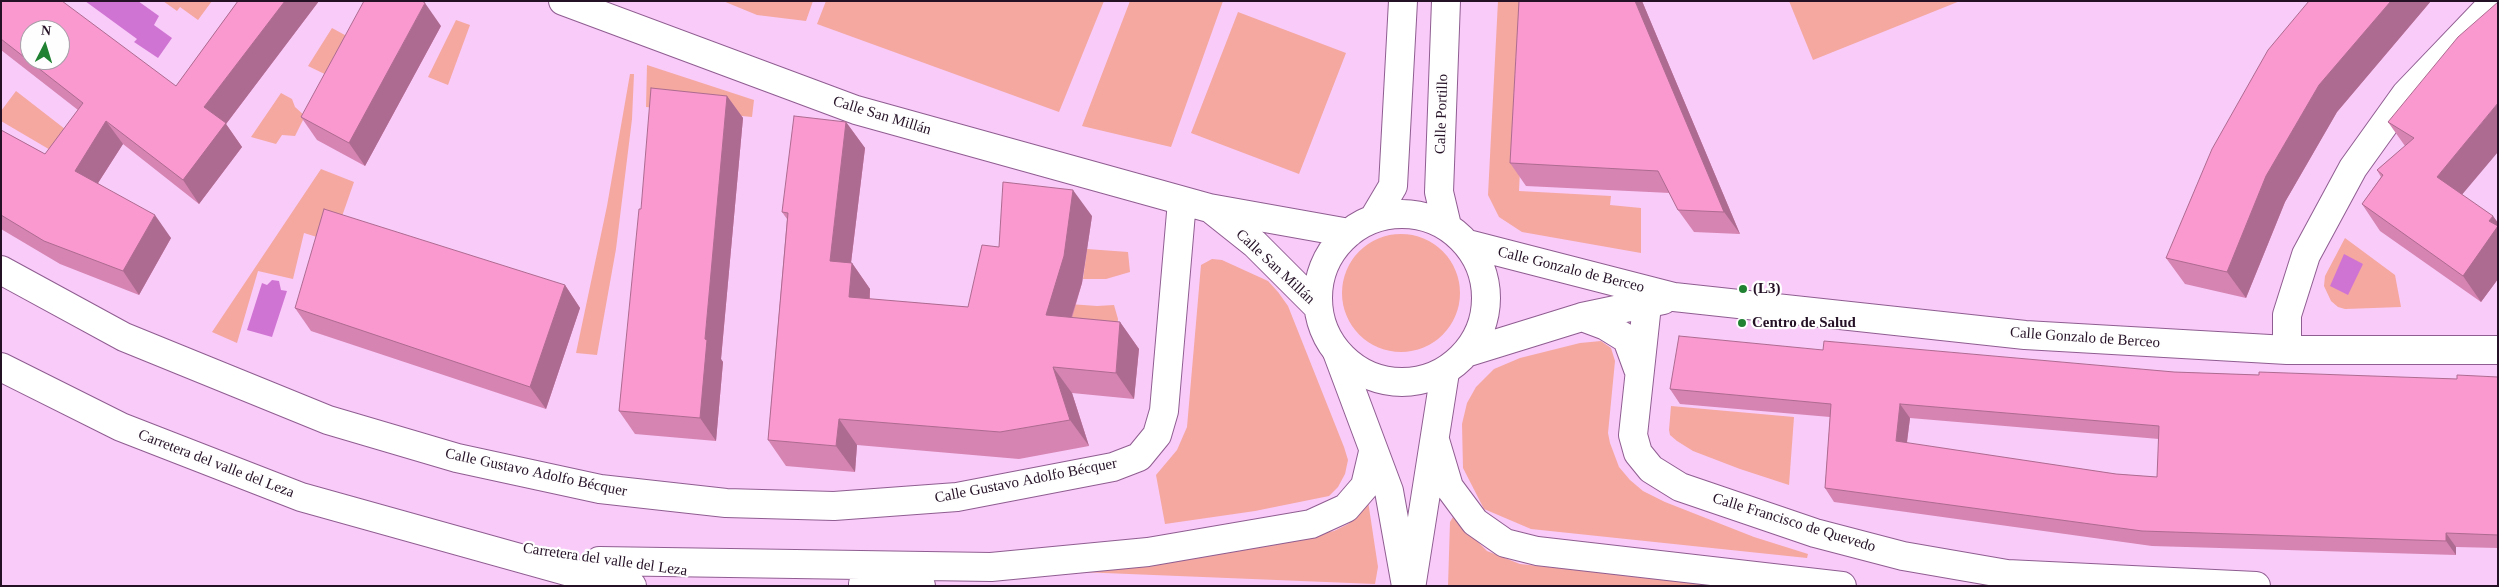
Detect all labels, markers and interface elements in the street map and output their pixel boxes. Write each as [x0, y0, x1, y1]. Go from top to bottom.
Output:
north arrow [20, 20, 70, 70]
text: N [41, 23, 52, 38]
street label: Calle Portillo [1432, 74, 1452, 154]
street label: Calle San Millán [831, 93, 933, 139]
street label: Calle San Millán [1232, 226, 1318, 308]
street label: Calle Gonzalo de Berceo [1496, 243, 1646, 297]
place label: (L3) [1753, 280, 1780, 298]
marker: (L3) [1737, 283, 1749, 295]
place label: Centro de Salud [1752, 314, 1856, 332]
marker: Centro de Salud [1736, 317, 1748, 329]
street label: Calle Gonzalo de Berceo [2009, 324, 2161, 352]
street label: Carretera del valle del Leza [135, 426, 297, 502]
street label: Calle Gustavo Adolfo Bécquer [443, 445, 629, 501]
street label: Calle Gustavo Adolfo Bécquer [933, 454, 1119, 508]
street label: Calle Francisco de Quevedo [1710, 490, 1878, 556]
street label: Carretera del valle del Leza [522, 540, 688, 580]

